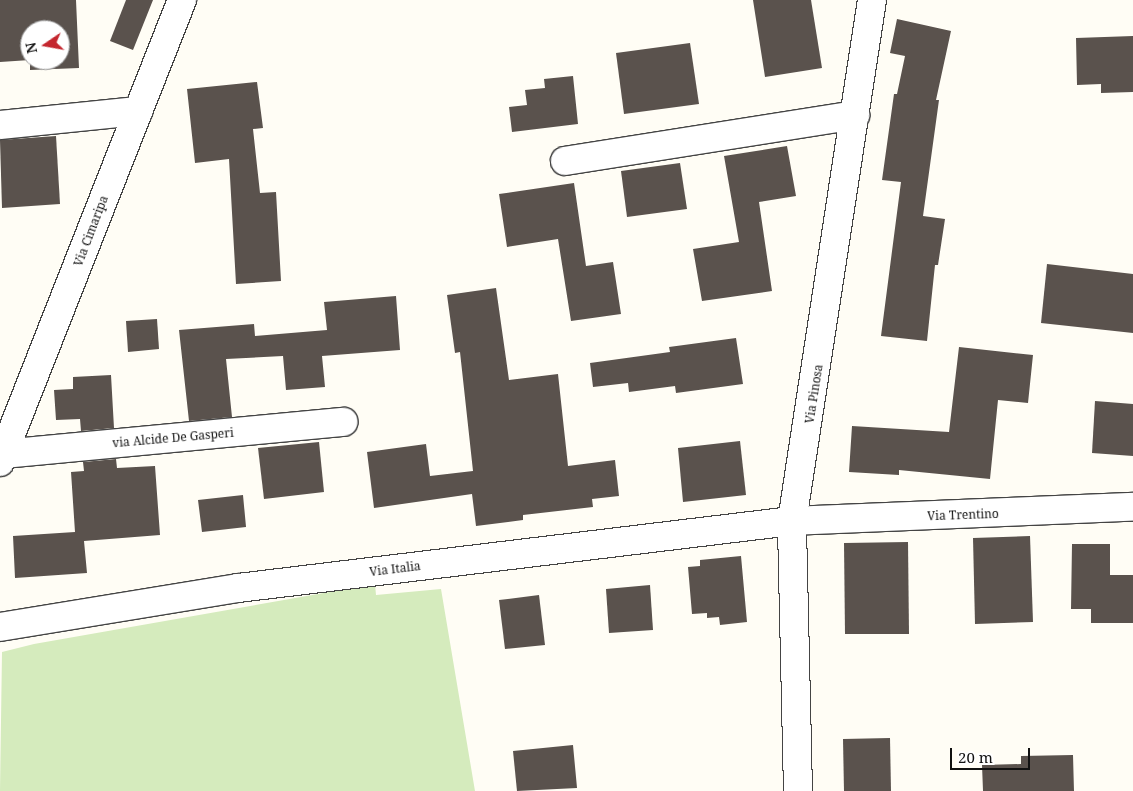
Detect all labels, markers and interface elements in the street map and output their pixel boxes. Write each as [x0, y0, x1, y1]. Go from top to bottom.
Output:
north arrow [20, 20, 70, 70]
text: N [20, 41, 41, 55]
street label: Via Cimaripa [71, 194, 111, 268]
street label: Via Pinosa [802, 363, 826, 425]
street label: via Alcide De Gasperi [112, 426, 234, 450]
street label: Via Trentino [927, 507, 999, 523]
street label: Via Italia [369, 559, 421, 579]
scale bar [953, 738, 1033, 770]
text: 20 m [958, 747, 993, 767]

